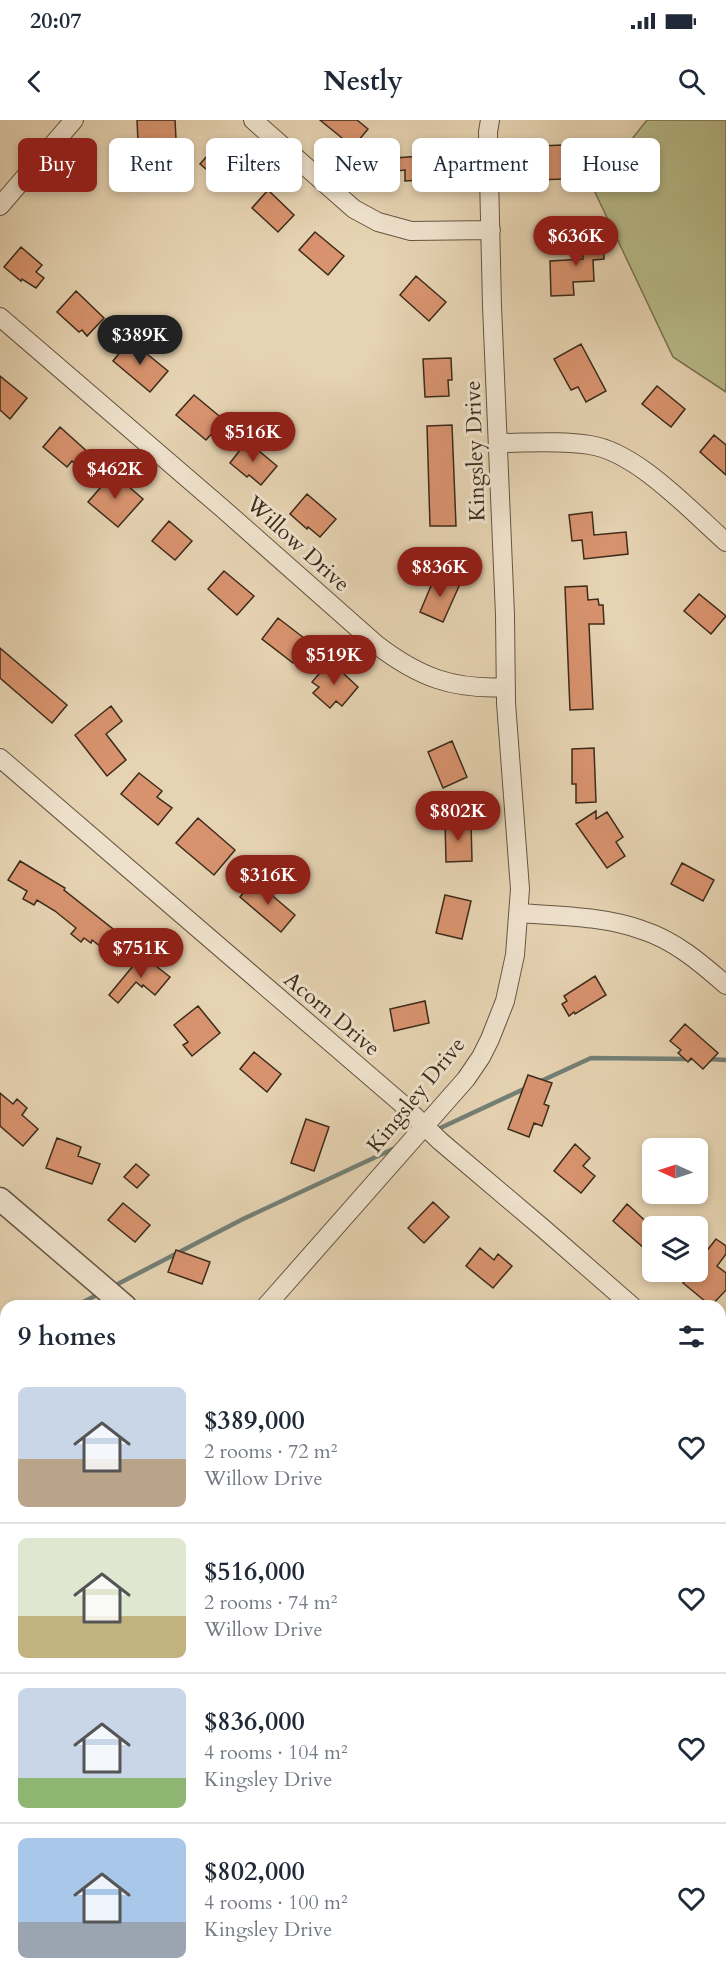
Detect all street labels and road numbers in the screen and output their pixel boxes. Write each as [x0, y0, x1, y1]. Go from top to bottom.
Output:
street label: Kingsley Drive [458, 380, 492, 522]
street label: Willow Drive [239, 489, 356, 599]
street label: Acorn Drive [277, 965, 387, 1063]
street label: Kingsley Drive [360, 1031, 472, 1159]

